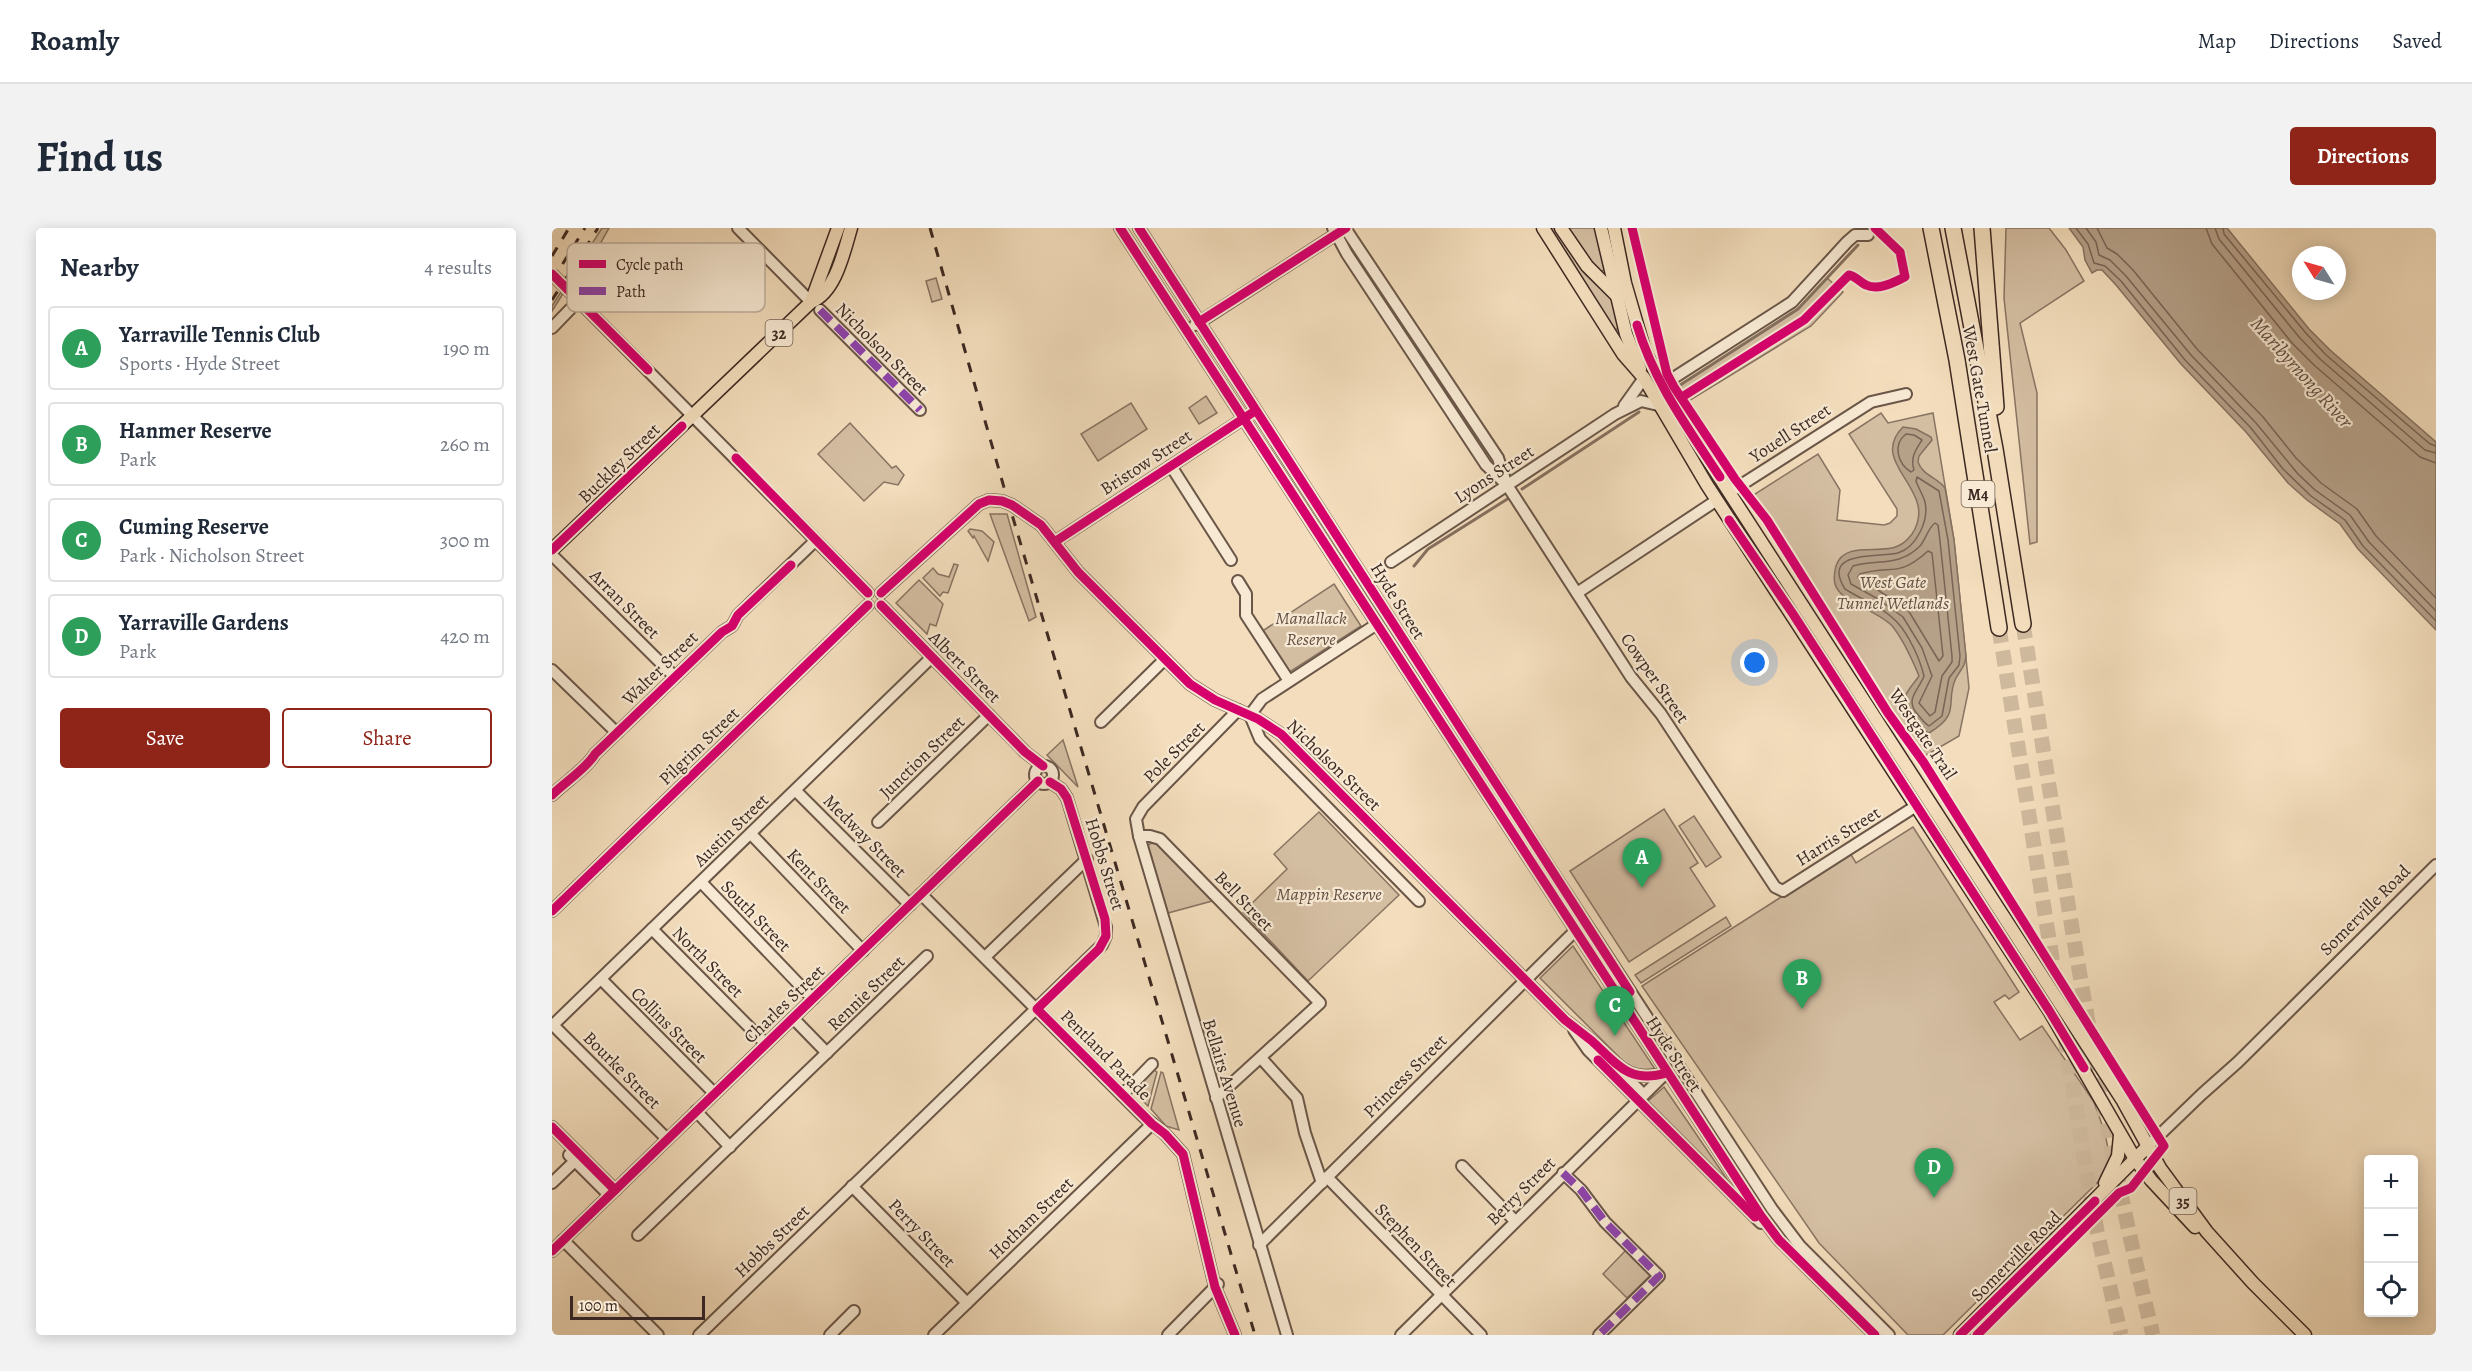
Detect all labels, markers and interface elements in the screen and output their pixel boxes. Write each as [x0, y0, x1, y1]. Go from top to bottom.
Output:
text: Roamly [30, 22, 119, 60]
text: Map [2198, 27, 2236, 55]
text: Directions [2269, 27, 2359, 55]
text: Saved [2392, 27, 2442, 55]
button: Directions [2290, 127, 2436, 185]
text: Find us [36, 128, 163, 185]
legend [567, 243, 765, 312]
north arrow [2292, 246, 2346, 300]
text: Nearby [60, 250, 139, 285]
text: 4 results [424, 254, 492, 281]
text: Cycle path [616, 254, 684, 276]
text: Path [616, 281, 646, 303]
street label: Nicholson Street [830, 297, 934, 401]
water label: Maribyrnong River [2244, 311, 2360, 435]
text: Yarraville Tennis Club [119, 320, 320, 350]
road number: 32 [766, 320, 792, 346]
street label: West Gate Tunnel [1957, 322, 2003, 455]
text: A [75, 335, 88, 362]
text: 190 m [443, 335, 490, 362]
text: Sports · Hyde Street [119, 350, 280, 377]
street label: Youell Street [1744, 398, 1835, 469]
text: Hanmer Reserve [119, 416, 272, 446]
street label: Buckley Street [573, 418, 665, 508]
street label: Bristow Street [1095, 423, 1197, 501]
text: B [75, 431, 88, 458]
text: 260 m [440, 431, 490, 458]
street label: Lyons Street [1450, 439, 1539, 509]
text: Park [119, 446, 157, 473]
road number: M4 [1962, 481, 1994, 507]
text: Cuming Reserve [119, 512, 269, 542]
text: C [75, 527, 88, 554]
text: 300 m [440, 527, 490, 554]
text: Park · Nicholson Street [119, 542, 304, 569]
street label: Hyde Street [1365, 558, 1431, 644]
street label: Arran Street [584, 563, 665, 644]
park label: West Gate Tunnel Wetlands [1837, 570, 1949, 615]
park label: Manallack Reserve [1275, 606, 1347, 651]
text: Yarraville Gardens [119, 608, 289, 638]
text: D [75, 623, 88, 650]
text: 420 m [440, 623, 490, 650]
street label: Albert Street [923, 625, 1006, 708]
street label: Walter Street [616, 626, 703, 711]
street label: Cowper Street [1615, 628, 1695, 728]
text: Park [119, 638, 157, 665]
your location [1740, 648, 1769, 677]
street label: Westgate Trail [1883, 683, 1963, 785]
street label: Pilgrim Street [654, 702, 744, 790]
button: Save [60, 708, 270, 768]
button: Share [282, 708, 492, 768]
street label: Junction Street [874, 710, 970, 804]
street label: Nicholson Street [1282, 714, 1386, 816]
street label: Pole Street [1138, 716, 1210, 788]
street label: Austin Street [687, 788, 774, 873]
street label: Medway Street [818, 789, 912, 883]
street label: Harris Street [1791, 800, 1885, 871]
street label: Hobbs Street [1080, 815, 1130, 913]
pin: A [1622, 838, 1662, 888]
street label: Kent Street [782, 843, 856, 919]
street label: Somerville Road [2314, 859, 2416, 961]
street label: Bell Street [1209, 866, 1279, 936]
street label: South Street [716, 875, 796, 957]
park label: Mappin Reserve [1276, 882, 1382, 906]
street label: North Street [667, 921, 749, 1003]
street label: Rennie Street [822, 950, 910, 1036]
street label: Charles Street [738, 959, 830, 1049]
pin: B [1782, 960, 1822, 1009]
street label: Collins Street [626, 982, 712, 1068]
pin: C [1596, 986, 1634, 1036]
street label: Pentland Parade [1055, 1004, 1157, 1106]
street label: Hyde Street [1640, 1011, 1708, 1097]
street label: Bellairs Avenue [1197, 1016, 1253, 1130]
street label: Bourke Street [578, 1026, 666, 1114]
street label: Princess Street [1358, 1029, 1452, 1123]
pin: D [1914, 1148, 1954, 1198]
street label: Berry Street [1481, 1151, 1561, 1231]
map controls [2364, 1155, 2418, 1317]
button: + [2364, 1155, 2418, 1209]
street label: Hotham Street [983, 1171, 1079, 1264]
road number: 35 [2170, 1188, 2196, 1214]
street label: Perry Street [883, 1193, 961, 1273]
street label: Stephen Street [1370, 1198, 1462, 1292]
street label: Hobbs Street [729, 1199, 815, 1283]
street label: Somerville Road [1965, 1205, 2067, 1307]
button: − [2364, 1209, 2418, 1263]
button: locate [2364, 1263, 2418, 1317]
scale bar [570, 1293, 705, 1320]
text: 100 m [579, 1295, 618, 1317]

